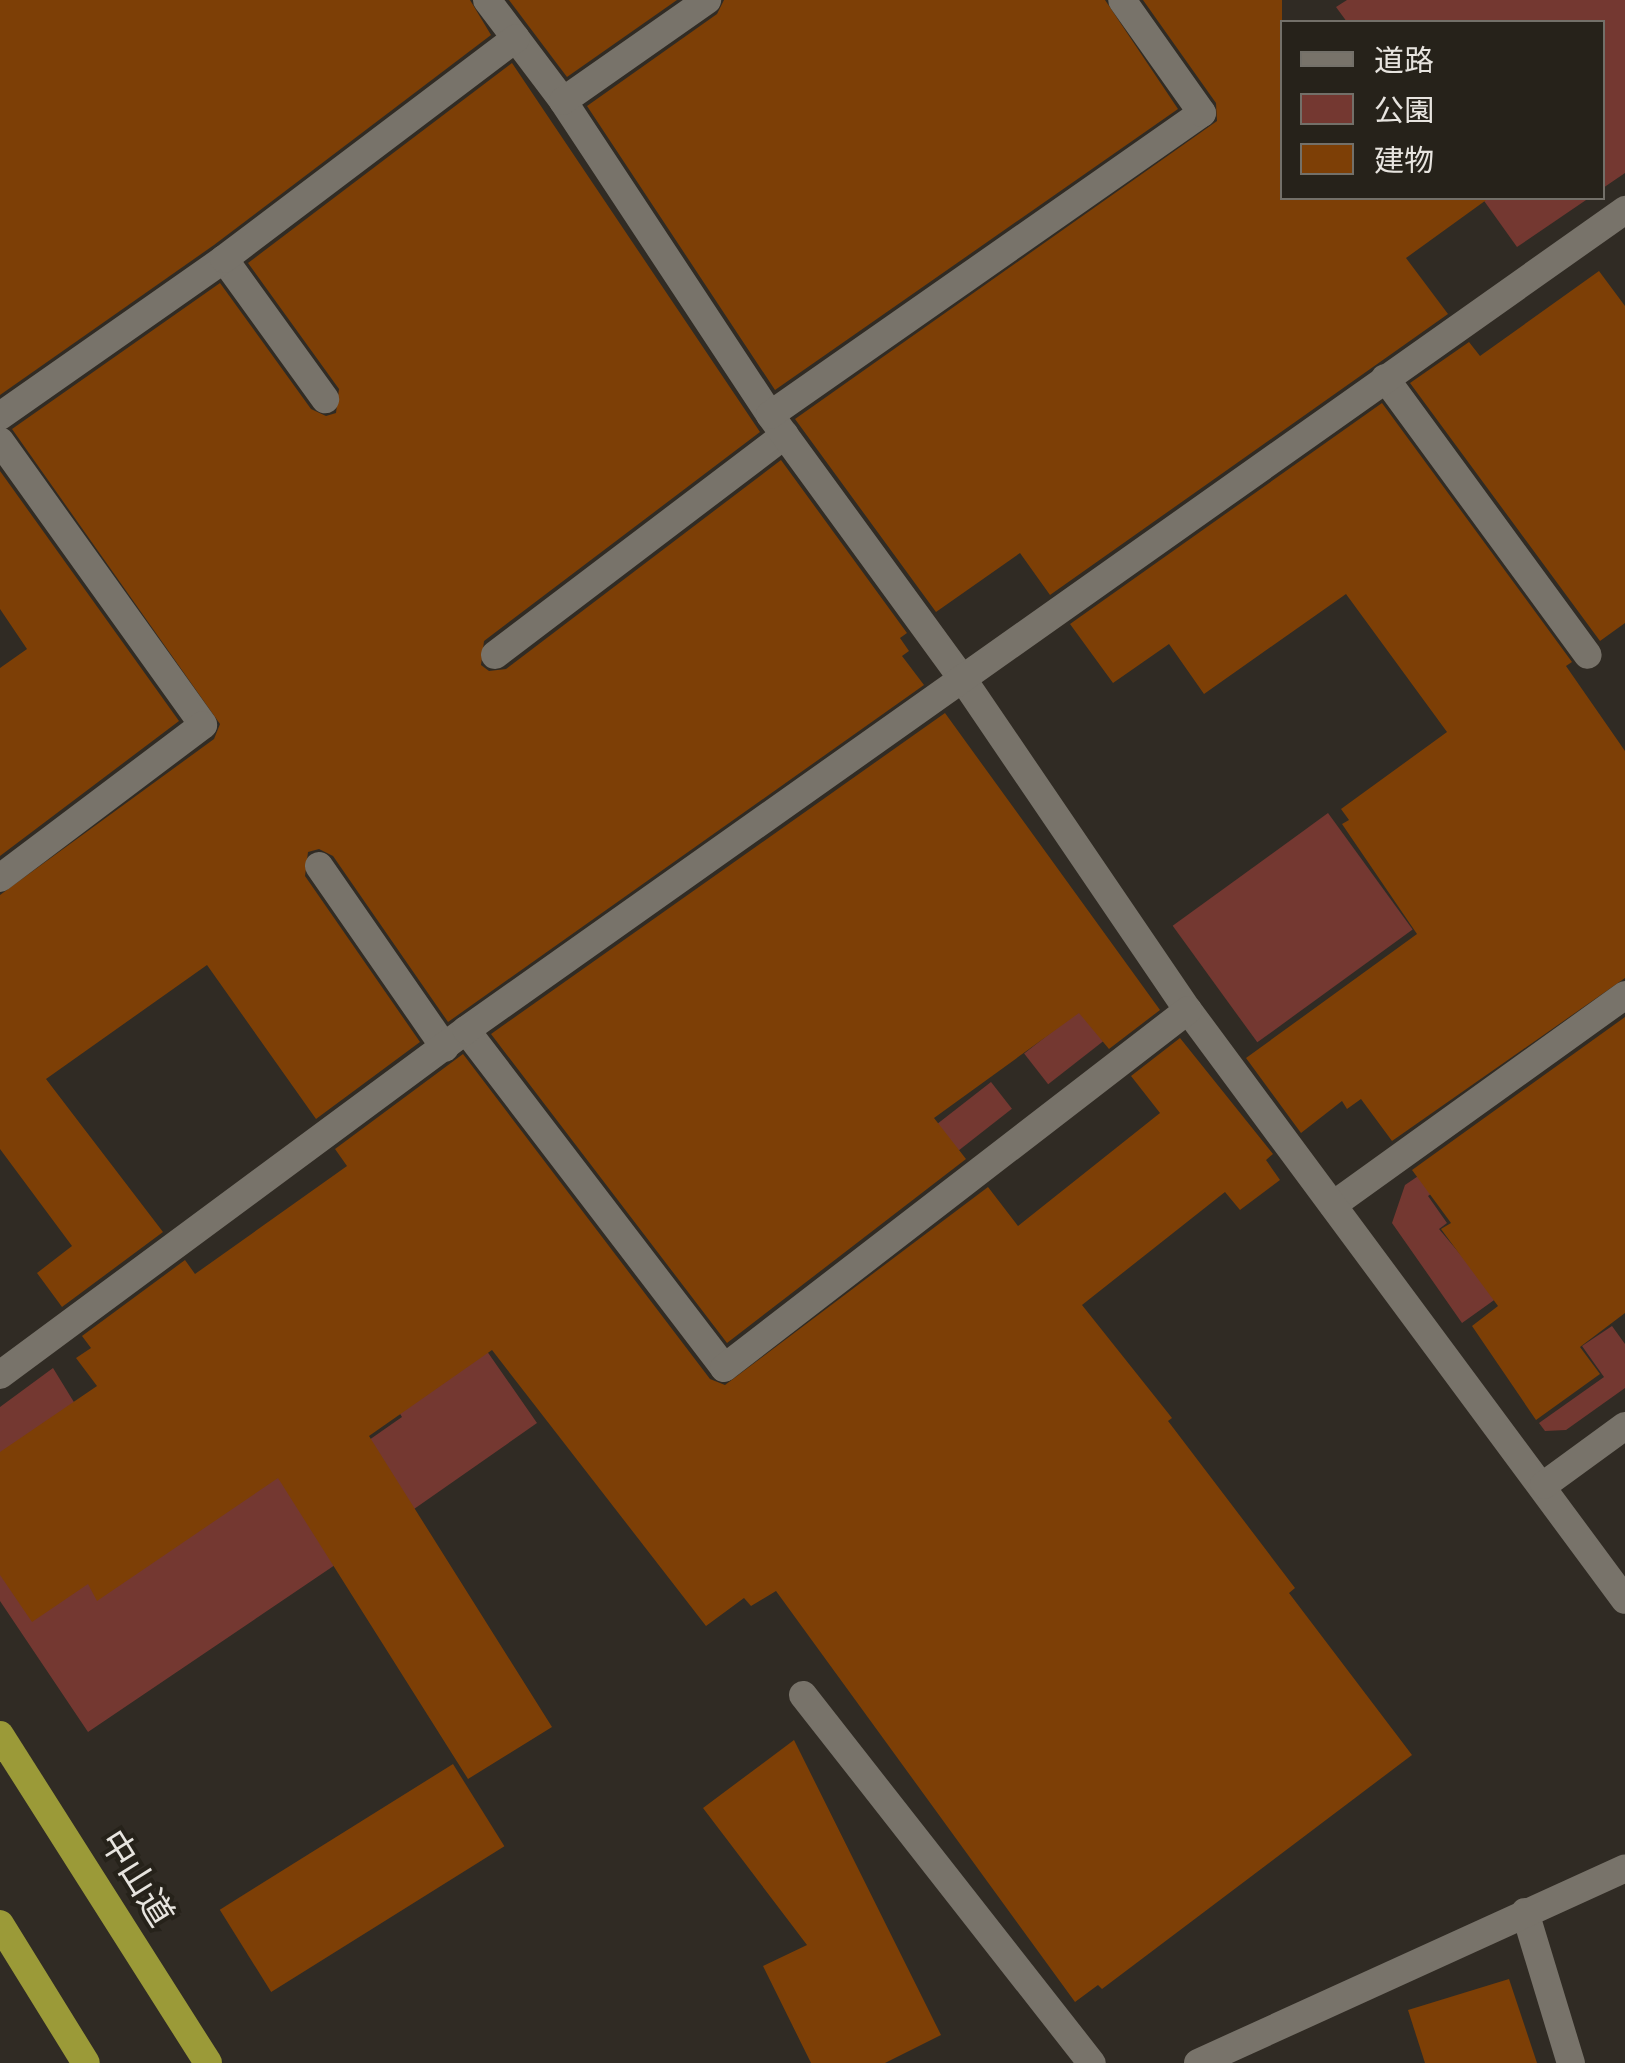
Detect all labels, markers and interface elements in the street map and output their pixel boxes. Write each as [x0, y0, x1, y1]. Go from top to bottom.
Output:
legend [1280, 20, 1605, 200]
text: 道路 [1374, 39, 1434, 82]
text: 公園 [1374, 89, 1434, 132]
text: 建物 [1374, 139, 1434, 182]
street label: 中山道 [91, 1822, 183, 1934]

